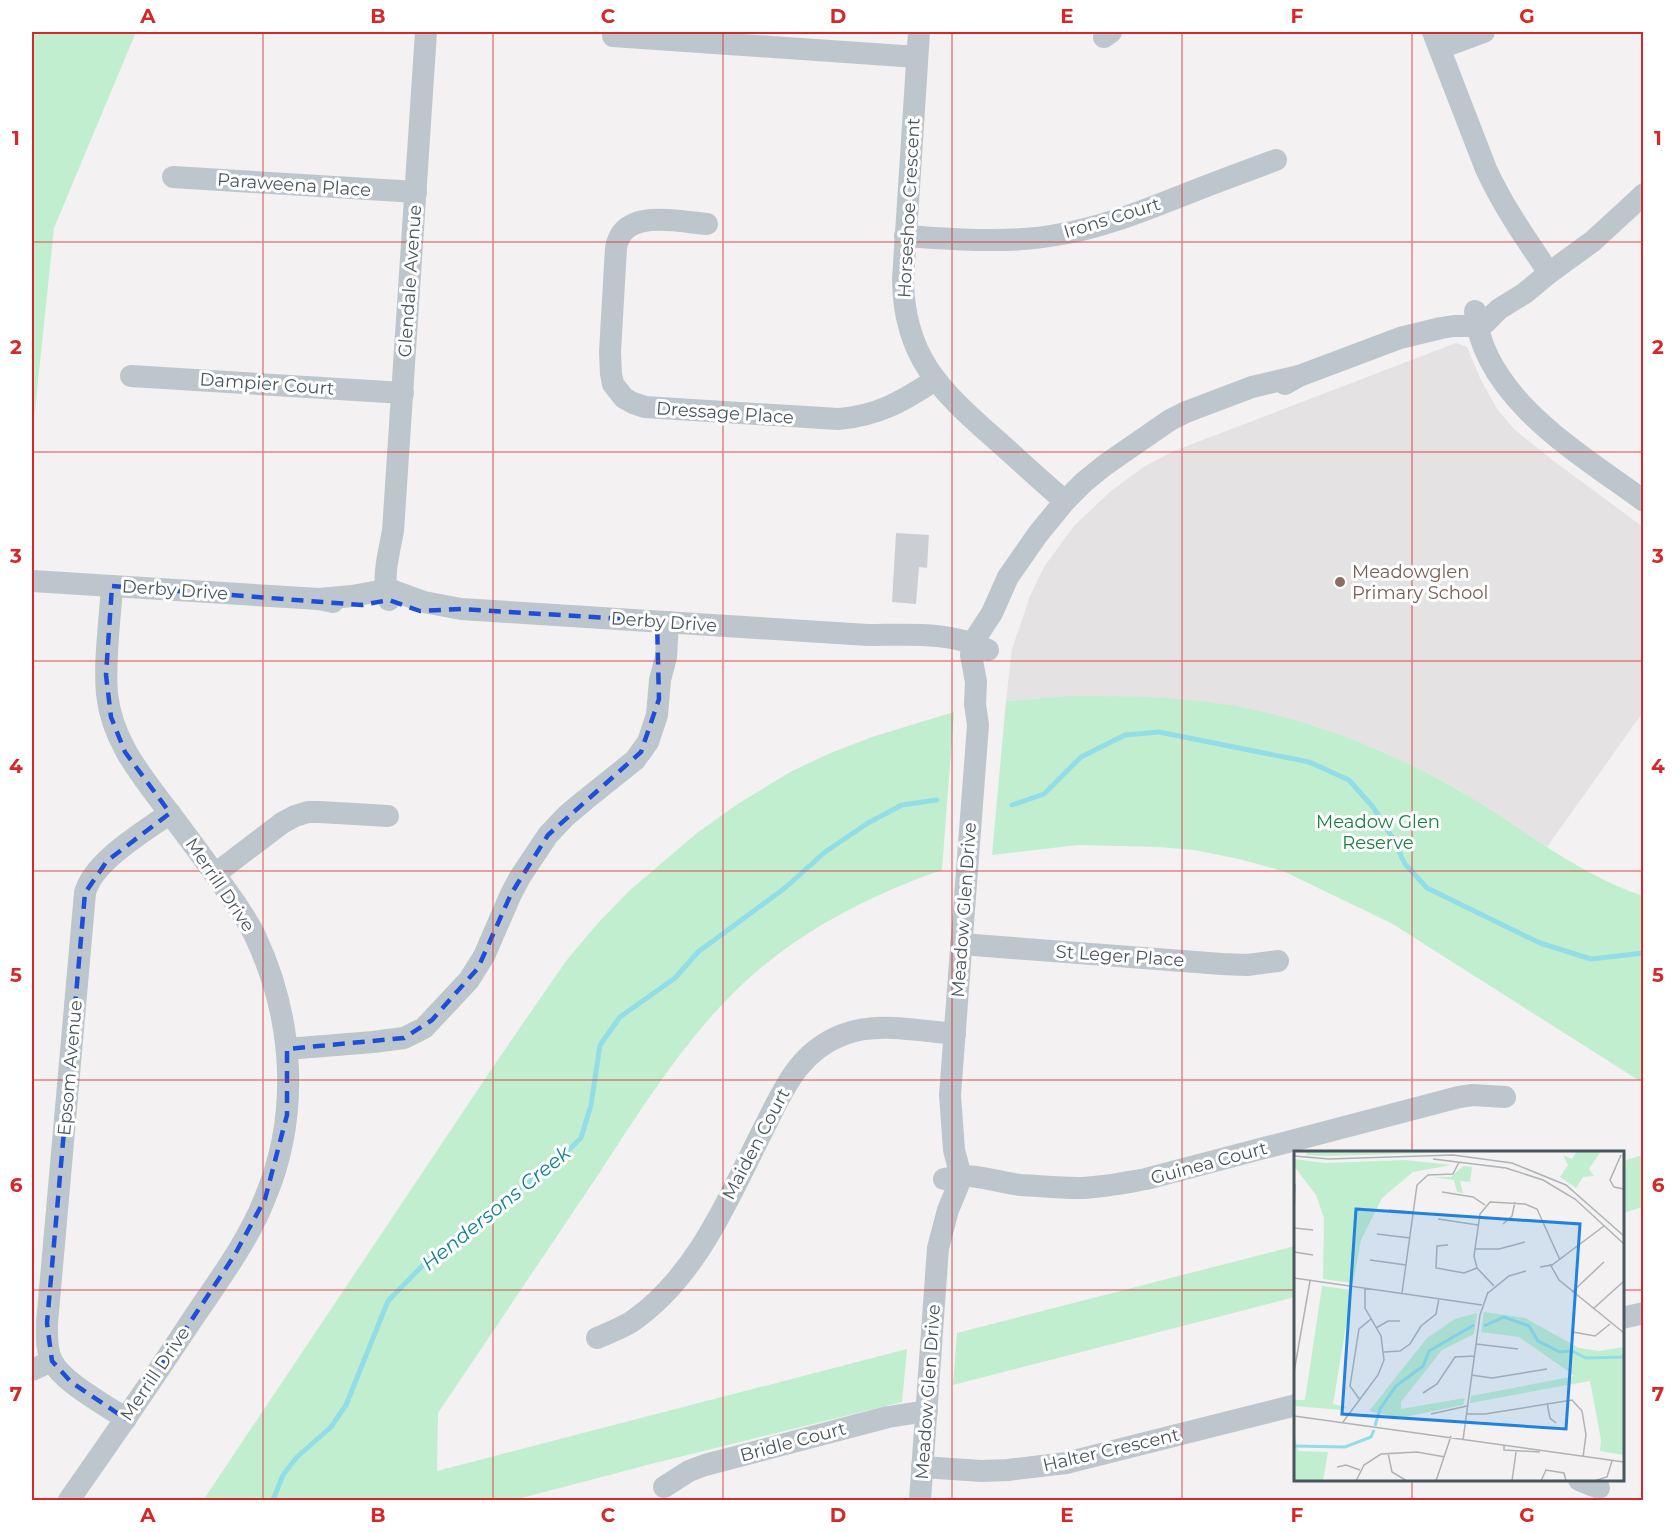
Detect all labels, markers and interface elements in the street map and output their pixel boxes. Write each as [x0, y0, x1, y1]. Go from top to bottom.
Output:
text: A [139, 4, 156, 28]
text: B [370, 4, 386, 28]
text: C [601, 4, 616, 28]
text: D [830, 4, 846, 28]
text: E [1060, 4, 1074, 28]
text: F [1291, 4, 1304, 28]
text: G [1519, 4, 1535, 28]
street label: Horseshoe Crescent [893, 117, 925, 299]
text: 1 [12, 126, 20, 150]
text: 1 [1654, 126, 1662, 150]
street label: Paraweena Place [216, 169, 372, 201]
street label: Irons Court [1061, 193, 1163, 243]
street label: Glendale Avenue [394, 204, 426, 358]
text: 2 [10, 335, 22, 359]
text: 2 [1652, 335, 1664, 359]
street label: Dampier Court [199, 368, 335, 400]
street label: Dressage Place [655, 397, 795, 429]
text: 3 [9, 544, 22, 568]
text: 3 [1651, 544, 1664, 568]
place label: Meadowglen Primary School [1352, 561, 1488, 604]
street label: Derby Drive [121, 575, 229, 605]
marker: Meadowglen Primary School [1333, 575, 1347, 589]
street label: Derby Drive [610, 607, 718, 637]
text: 4 [9, 754, 23, 778]
text: 4 [1651, 754, 1665, 778]
park label: Meadow Glen Reserve [1316, 811, 1440, 854]
street label: Meadow Glen Drive [947, 821, 981, 998]
street label: Merrill Drive [181, 834, 260, 936]
street label: St Leger Place [1055, 941, 1185, 971]
text: 5 [10, 963, 22, 987]
text: 5 [1652, 963, 1664, 987]
street label: Epsom Avenue [53, 999, 87, 1137]
street label: Maiden Court [717, 1084, 795, 1204]
street label: Guinea Court [1148, 1137, 1270, 1189]
water label: Hendersons Creek [417, 1140, 576, 1275]
inset map [1294, 1151, 1624, 1481]
text: 6 [10, 1173, 23, 1197]
text: 6 [1652, 1173, 1665, 1197]
street label: Meadow Glen Drive [911, 1303, 945, 1480]
street label: Merrill Drive [116, 1323, 195, 1425]
text: 7 [10, 1382, 22, 1406]
text: 7 [1652, 1382, 1664, 1406]
street label: Bridle Court [738, 1417, 848, 1467]
street label: Halter Crescent [1041, 1424, 1181, 1476]
text: A [139, 1503, 156, 1527]
text: B [370, 1503, 386, 1527]
text: C [601, 1503, 616, 1527]
text: D [830, 1503, 846, 1527]
text: E [1060, 1503, 1074, 1527]
text: F [1291, 1503, 1304, 1527]
text: G [1519, 1503, 1535, 1527]

